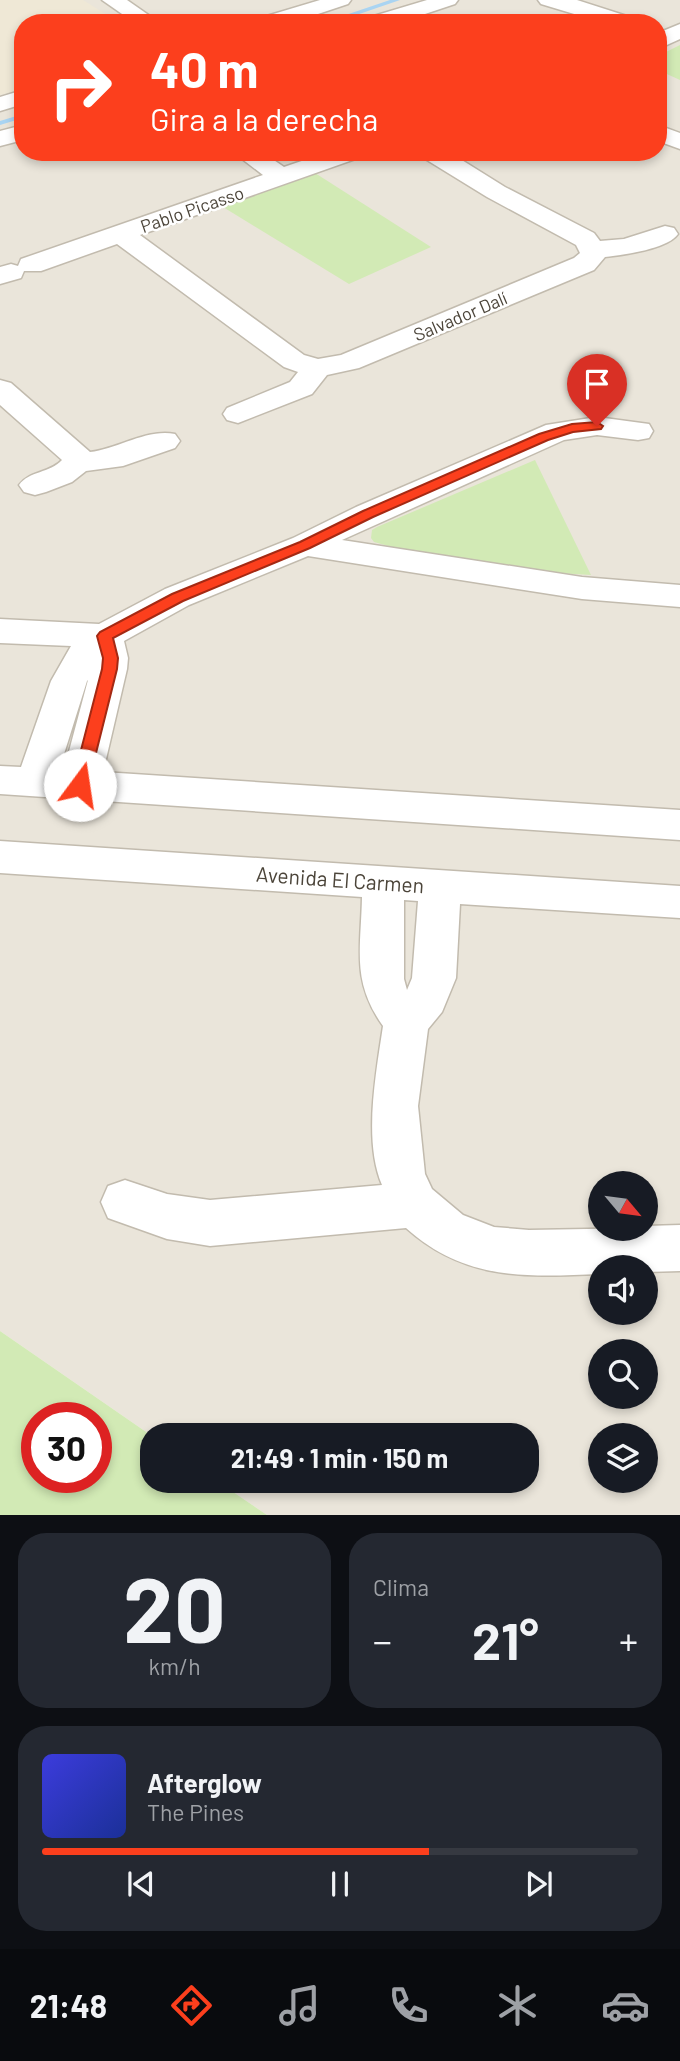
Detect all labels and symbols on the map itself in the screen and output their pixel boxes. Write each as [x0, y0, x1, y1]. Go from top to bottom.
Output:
street label: Pablo Picasso [137, 181, 247, 237]
street label: Salvador Dalí [410, 286, 510, 346]
pin [567, 354, 627, 426]
position arrow [43, 748, 117, 822]
street label: Avenida El Carmen [255, 861, 425, 897]
north arrow [588, 1171, 658, 1241]
speed limit sign: 30 [21, 1402, 112, 1493]

